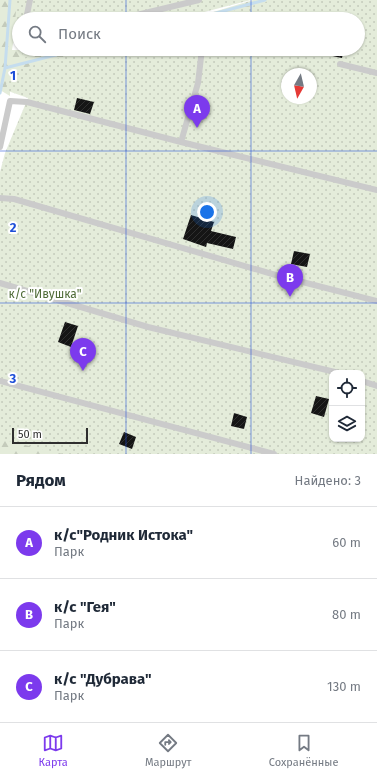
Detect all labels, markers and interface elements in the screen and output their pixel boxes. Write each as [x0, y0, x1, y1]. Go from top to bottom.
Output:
search box [12, 12, 365, 56]
icon: search [26, 23, 48, 45]
text: Поиск [58, 25, 101, 43]
text: 1 [10, 68, 16, 83]
north arrow [281, 68, 317, 104]
pin: A [184, 95, 210, 128]
your location [197, 202, 217, 222]
text: 2 [10, 220, 17, 235]
pin: B [277, 264, 303, 297]
park label: к/с "Ивушка" [8, 287, 82, 301]
pin: C [70, 338, 96, 371]
map controls [329, 370, 365, 442]
button: locate [329, 370, 365, 406]
text: 3 [9, 371, 17, 386]
button: layers [329, 406, 365, 442]
scale bar [12, 426, 88, 445]
text: 50 m [18, 428, 42, 441]
text: Рядом [16, 470, 66, 491]
text: Найдено: 3 [295, 473, 361, 488]
text: к/с"Родник Истока" [54, 526, 193, 544]
text: A [25, 535, 33, 550]
text: 60 m [332, 535, 361, 550]
text: Парк [54, 544, 84, 559]
text: к/с "Гея" [54, 598, 116, 616]
text: B [25, 607, 33, 622]
text: 80 m [332, 607, 361, 622]
text: Парк [54, 616, 84, 631]
text: к/с "Дубрава" [54, 670, 152, 688]
text: C [25, 679, 33, 694]
text: 130 m [327, 679, 361, 694]
text: Парк [54, 688, 84, 703]
tab: Карта [39, 732, 68, 769]
tab: Маршрут [145, 732, 192, 769]
tab: Сохранённые [269, 732, 338, 769]

